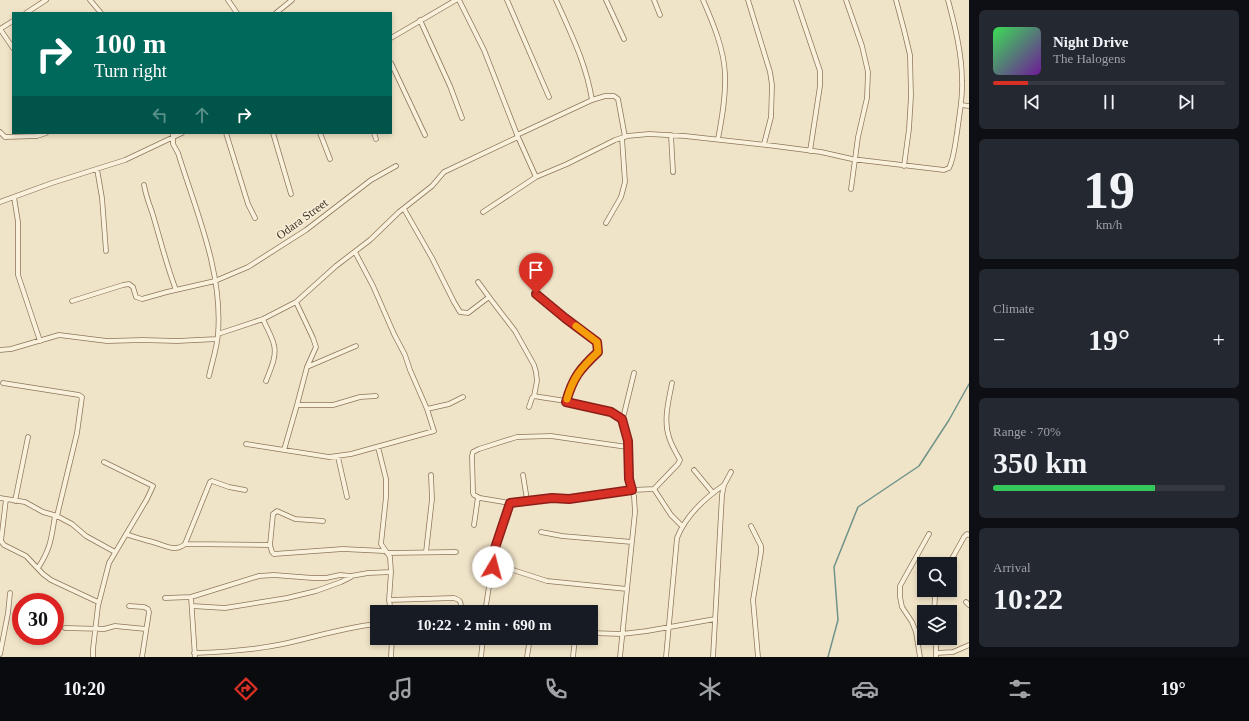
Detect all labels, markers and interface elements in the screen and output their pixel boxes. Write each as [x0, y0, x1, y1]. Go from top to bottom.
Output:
icon: right [28, 28, 80, 80]
text: 100 m [94, 28, 166, 59]
text: Night Drive [1053, 34, 1128, 50]
text: The Halogens [1053, 51, 1126, 66]
text: Turn right [94, 61, 167, 81]
icon: previous [1021, 91, 1043, 113]
icon: pause [1098, 91, 1120, 113]
icon: next [1175, 91, 1197, 113]
icon: left [149, 104, 171, 126]
icon: ahead [191, 104, 213, 126]
icon: right [233, 104, 255, 126]
text: 19 [1083, 162, 1135, 219]
street label: Odara Street [273, 195, 331, 242]
text: km/h [1096, 217, 1122, 232]
pin [519, 253, 553, 294]
icon: arrive [525, 259, 547, 281]
text: Climate [993, 301, 1034, 316]
text: 19° [1088, 323, 1130, 356]
text: − [993, 327, 1005, 352]
text: + [1213, 327, 1225, 352]
text: Range · 70% [993, 424, 1061, 439]
text: 350 km [993, 446, 1087, 479]
position arrow [472, 546, 514, 588]
map controls [917, 557, 957, 645]
button: search [917, 557, 957, 597]
text: Arrival [993, 560, 1031, 575]
text: 10:22 [993, 582, 1063, 615]
speed limit sign: 30 [12, 593, 64, 645]
button: layers [917, 605, 957, 645]
text: 10:22 · 2 min · 690 m [417, 617, 552, 633]
icon: directions [232, 675, 260, 703]
icon: music [387, 675, 415, 703]
icon: phone [542, 675, 570, 703]
icon: climate [696, 675, 724, 703]
icon: car [851, 675, 879, 703]
icon: filters [1006, 675, 1034, 703]
text: 10:20 [63, 679, 105, 699]
text: 19° [1160, 679, 1186, 699]

